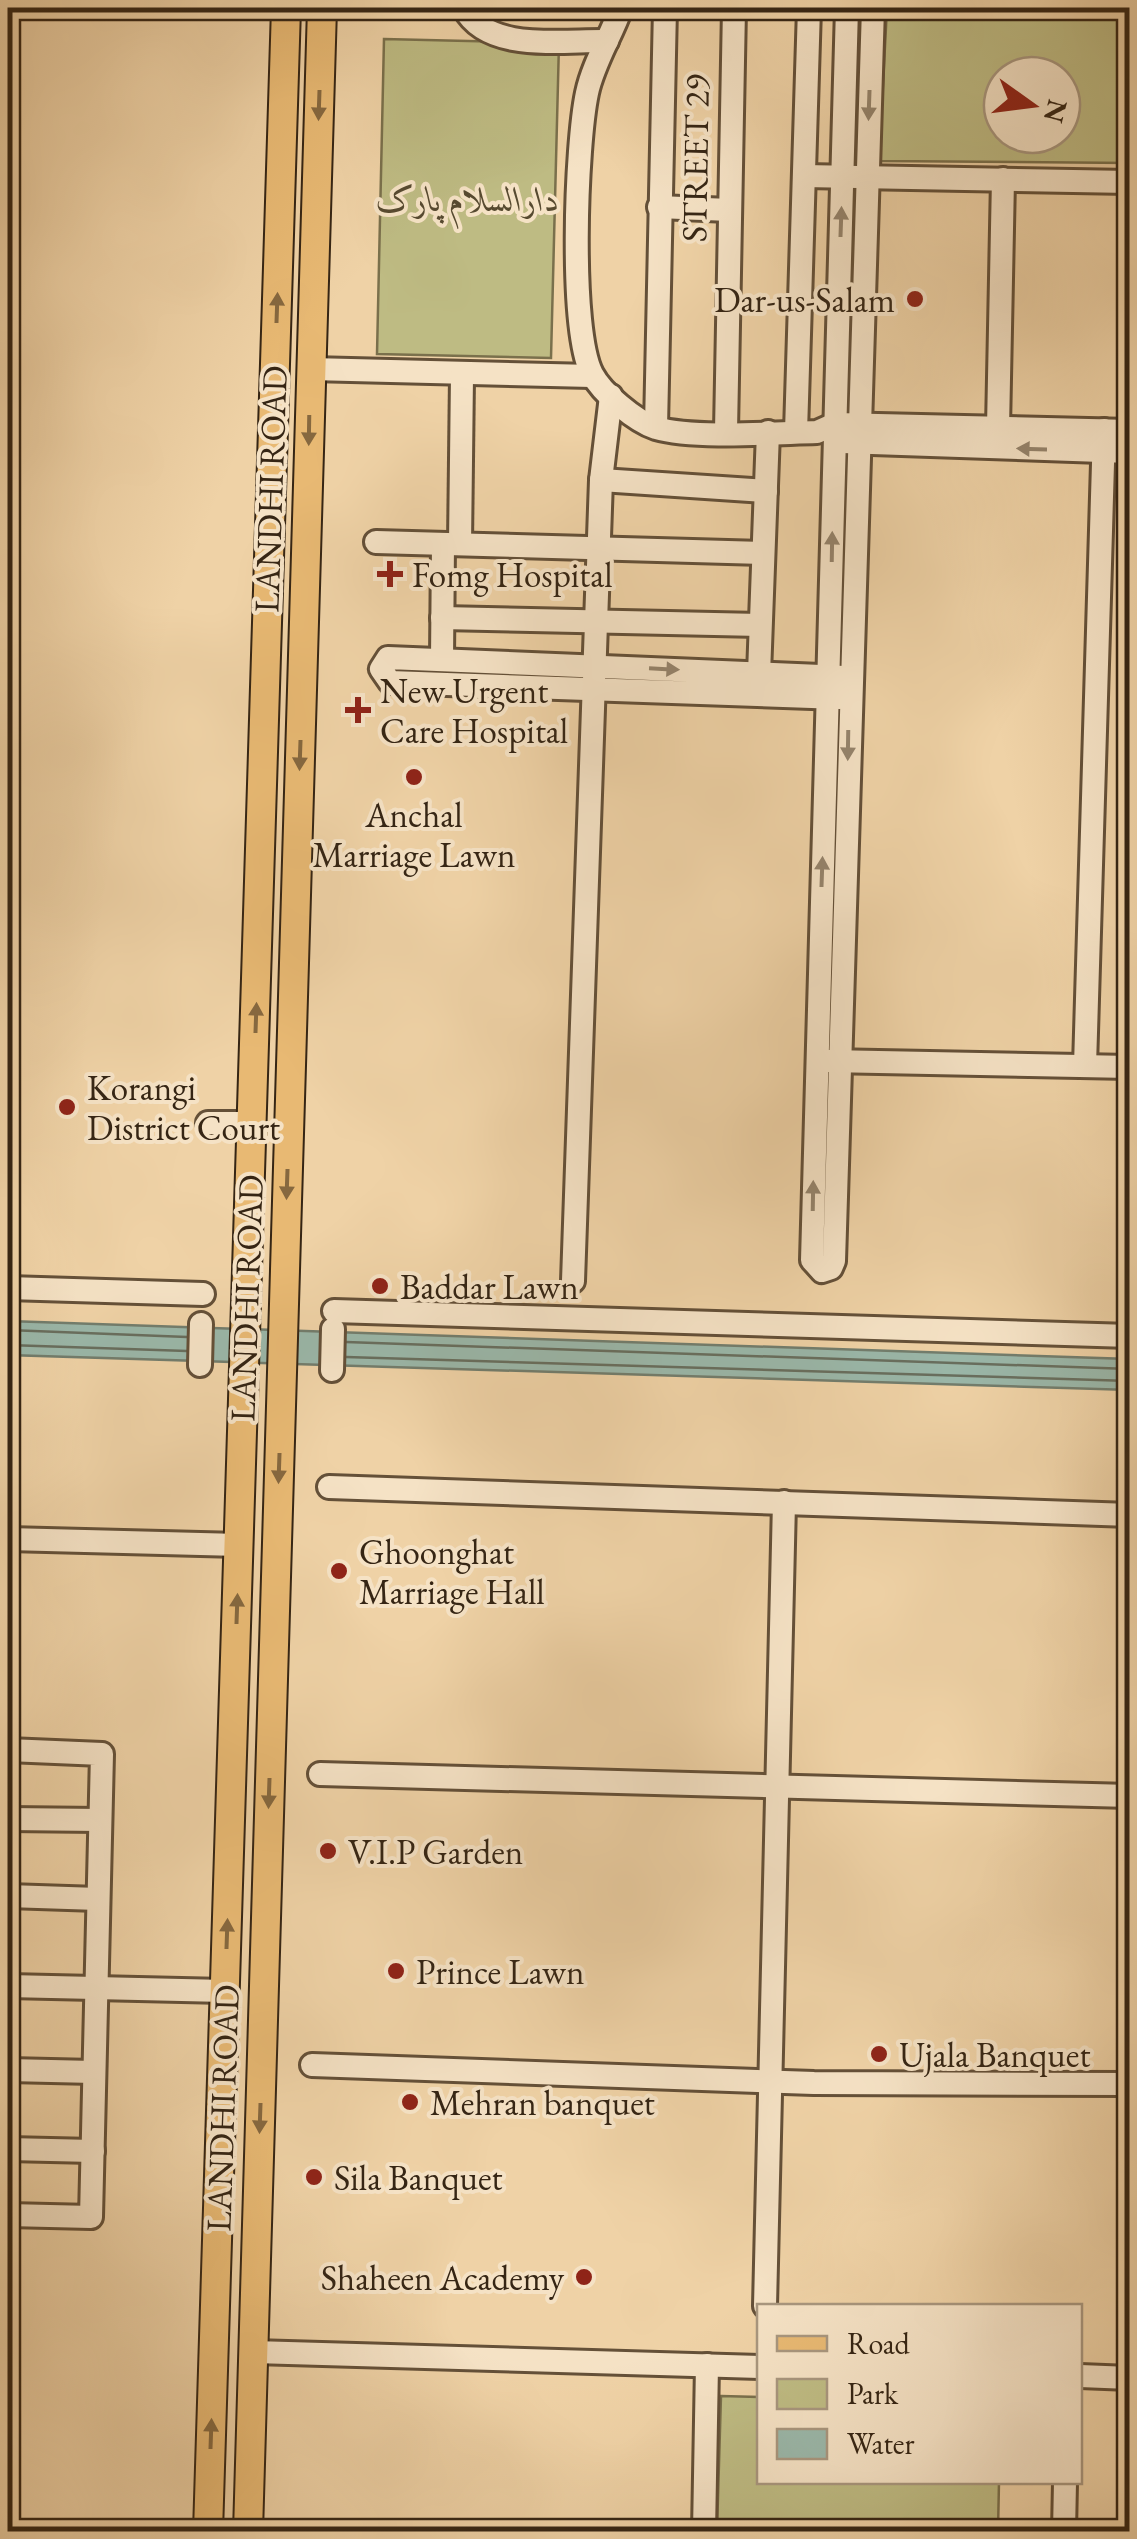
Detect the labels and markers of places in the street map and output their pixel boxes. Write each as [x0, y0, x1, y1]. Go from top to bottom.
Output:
place label: Dar-us-Salam [714, 277, 895, 322]
marker: Dar-us-Salam [904, 288, 926, 310]
place label: Fomg Hospital [412, 552, 613, 597]
marker: Fomg Hospital [377, 561, 403, 587]
place label: New Urgent Care Hospital [380, 668, 568, 753]
marker: New Urgent Care Hospital [345, 697, 371, 723]
marker: Anchal Marriage Lawn [403, 766, 425, 788]
place label: Anchal Marriage Lawn [313, 792, 515, 877]
place label: Korangi District Court [87, 1065, 280, 1150]
marker: Korangi District Court [56, 1096, 78, 1118]
place label: Baddar Lawn [400, 1264, 579, 1309]
marker: Baddar Lawn [369, 1275, 391, 1297]
place label: Ghoonghat Marriage Hall [359, 1529, 545, 1614]
marker: Ghoonghat Marriage Hall [328, 1560, 350, 1582]
place label: V.I.P Garden [348, 1829, 523, 1874]
marker: V.I.P Garden [317, 1840, 339, 1862]
place label: Prince Lawn [416, 1949, 584, 1994]
marker: Prince Lawn [385, 1960, 407, 1982]
place label: Ujala Banquet [899, 2032, 1090, 2077]
marker: Ujala Banquet [868, 2043, 890, 2065]
place label: Mehran banquet [430, 2080, 655, 2125]
marker: Mehran banquet [399, 2091, 421, 2113]
place label: Sila Banquet [334, 2155, 503, 2200]
marker: Sila Banquet [303, 2166, 325, 2188]
place label: Shaheen Academy [321, 2255, 565, 2300]
marker: Shaheen Academy [573, 2266, 595, 2288]

